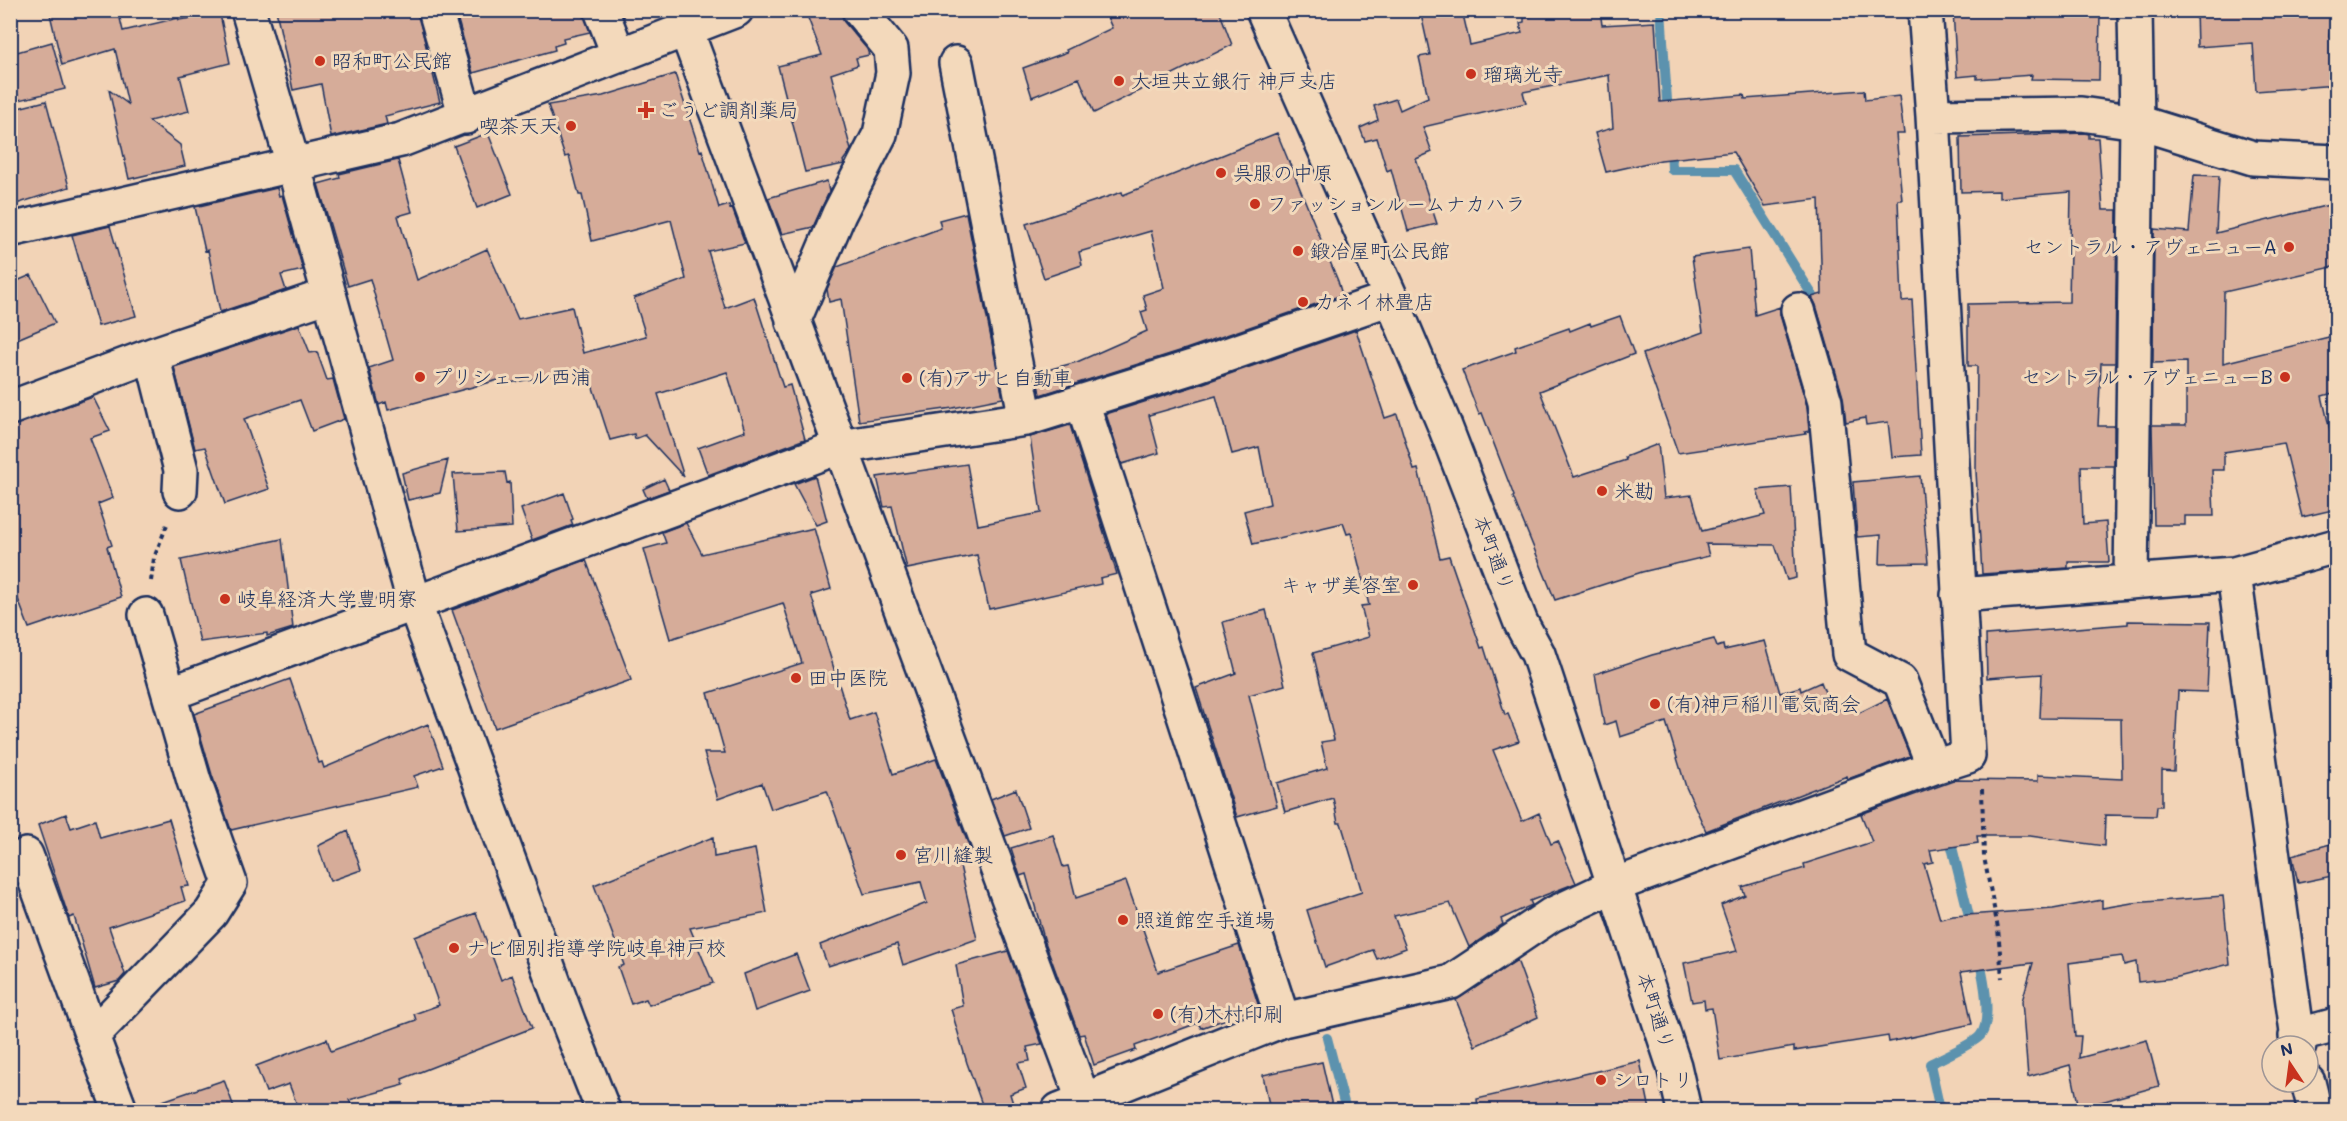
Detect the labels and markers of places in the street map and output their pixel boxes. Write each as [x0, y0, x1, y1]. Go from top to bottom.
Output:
place label: 昭和町公民館 [332, 47, 452, 73]
marker: 昭和町公民館 [313, 54, 327, 68]
place label: 瑠璃光寺 [1483, 60, 1563, 86]
place label: 大垣共立銀行 神戸支店 [1131, 67, 1337, 93]
marker: 瑠璃光寺 [1464, 67, 1478, 81]
marker: 大垣共立銀行 神戸支店 [1112, 74, 1126, 88]
place label: ごうど調剤薬局 [658, 96, 799, 122]
marker: ごうど調剤薬局 [639, 103, 653, 117]
place label: 喫茶天天 [479, 112, 559, 138]
marker: 喫茶天天 [564, 119, 578, 133]
place label: 呉服の中原 [1233, 159, 1333, 185]
marker: 呉服の中原 [1214, 166, 1228, 180]
place label: ファッションルームナカハラ [1267, 190, 1525, 216]
marker: ファッションルームナカハラ [1248, 197, 1262, 211]
place label: セントラル・アヴェニューA [2024, 233, 2277, 259]
place label: 鍛冶屋町公民館 [1310, 237, 1450, 263]
marker: セントラル・アヴェニューA [2282, 240, 2296, 254]
marker: 鍛冶屋町公民館 [1291, 244, 1305, 258]
place label: カネイ林畳店 [1315, 288, 1435, 314]
marker: カネイ林畳店 [1296, 295, 1310, 309]
place label: プリシェール西浦 [432, 363, 591, 389]
place label: セントラル・アヴェニューB [2021, 363, 2273, 389]
place label: (有)アサヒ自動車 [919, 364, 1073, 390]
marker: プリシェール西浦 [413, 370, 427, 384]
marker: セントラル・アヴェニューB [2278, 370, 2292, 384]
marker: (有)アサヒ自動車 [900, 371, 914, 385]
place label: 米勘 [1614, 477, 1654, 503]
marker: 米勘 [1595, 484, 1609, 498]
place label: キャザ美容室 [1281, 571, 1401, 597]
marker: キャザ美容室 [1406, 578, 1420, 592]
place label: 岐阜経済大学豊明寮 [237, 585, 417, 611]
marker: 岐阜経済大学豊明寮 [218, 592, 232, 606]
place label: 田中医院 [808, 664, 888, 690]
marker: 田中医院 [789, 671, 803, 685]
place label: (有)神戸稲川電気商会 [1667, 690, 1861, 716]
marker: (有)神戸稲川電気商会 [1648, 697, 1662, 711]
place label: 宮川縫製 [913, 841, 993, 867]
marker: 宮川縫製 [894, 848, 908, 862]
place label: 照道館空手道場 [1135, 906, 1275, 932]
marker: 照道館空手道場 [1116, 913, 1130, 927]
place label: ナビ個別指導学院岐阜神戸校 [466, 934, 726, 960]
marker: ナビ個別指導学院岐阜神戸校 [447, 941, 461, 955]
place label: (有)木村印刷 [1170, 1000, 1284, 1026]
marker: (有)木村印刷 [1151, 1007, 1165, 1021]
place label: シロトリ [1613, 1066, 1693, 1092]
marker: シロトリ [1594, 1073, 1608, 1087]

